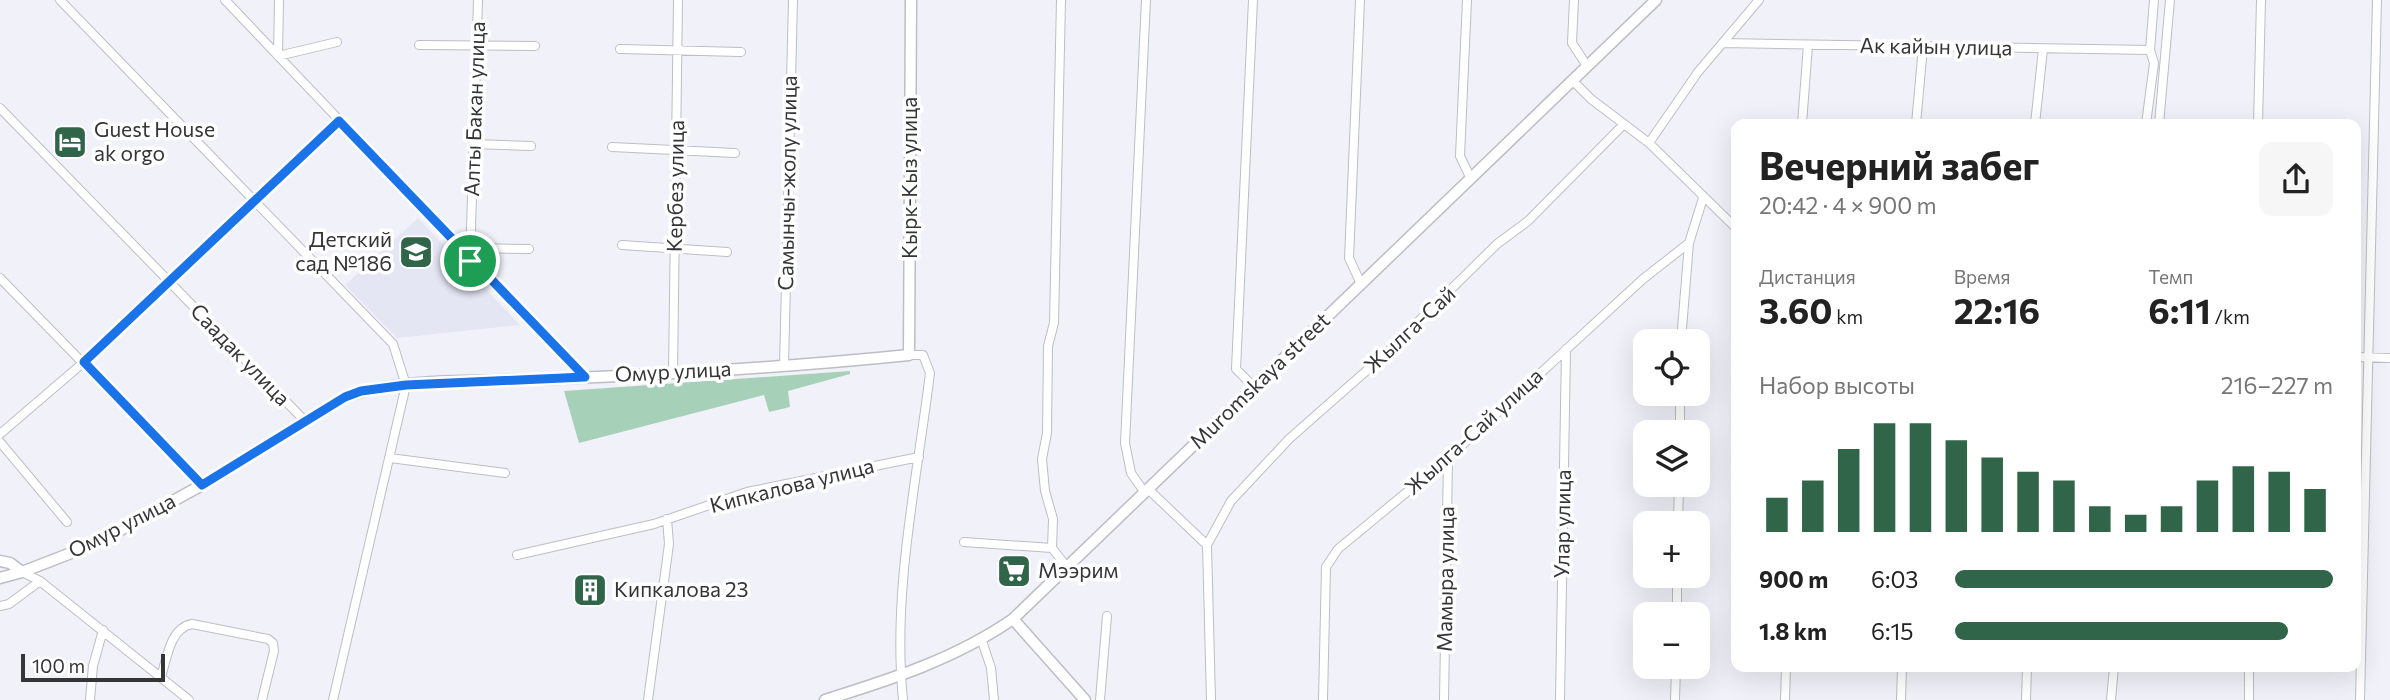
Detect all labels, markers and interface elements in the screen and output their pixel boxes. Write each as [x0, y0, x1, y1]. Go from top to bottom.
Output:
street label: Алты Бакан улица [458, 21, 489, 197]
street label: Ак кайын улица [1860, 32, 2013, 59]
street label: Самынчы-жолу улица [772, 75, 801, 291]
street label: Кырк-Кыз улица [896, 97, 921, 259]
place label: Guest House ak orgo [94, 116, 215, 165]
street label: Кербез улица [661, 120, 688, 252]
hotel icon: Guest House ak orgo [51, 123, 89, 161]
text: Вечерний забег [1759, 141, 2039, 188]
button: share [2259, 142, 2333, 216]
text: 20:42 · 4 × 900 m [1759, 191, 1937, 219]
place label: Детский сад №186 [295, 226, 392, 275]
pin [440, 231, 500, 291]
school or university icon: Детский сад №186 [397, 233, 435, 271]
icon: arrive [451, 242, 489, 280]
text: Дистанция [1759, 265, 1856, 288]
text: Время [1954, 265, 2011, 288]
text: Темп [2148, 265, 2193, 288]
street label: Жылга-Сай [1358, 280, 1460, 377]
text: 3.60 [1759, 288, 1833, 331]
text: 22:16 [1954, 288, 2040, 331]
text: 6:11 [2148, 288, 2211, 331]
street label: Саадак улица [186, 298, 296, 410]
text: km [1833, 305, 1863, 328]
text: /km [2211, 305, 2250, 328]
street label: Muromskaya street [1184, 307, 1334, 453]
map controls [1633, 329, 1710, 679]
button: locate [1633, 329, 1710, 406]
street label: Омур улица [614, 355, 732, 386]
street label: Жылга-Сай улица [1399, 362, 1547, 499]
text: Набор высоты [1759, 371, 1915, 399]
text: 216–227 m [2221, 371, 2333, 399]
button: layers [1633, 420, 1710, 497]
street label: Кипкалова улица [707, 452, 876, 517]
street label: Улар улица [1548, 469, 1575, 579]
street label: Омур улица [64, 487, 179, 562]
street label: Мамыра улица [1431, 506, 1458, 652]
button: + [1633, 511, 1710, 588]
supermarket icon: Мээрим [995, 552, 1033, 590]
place label: Мээрим [1038, 557, 1118, 582]
text: 900 m [1759, 565, 1828, 593]
text: 6:03 [1871, 565, 1918, 593]
building icon: Кипкалова 23 [571, 571, 609, 609]
place label: Кипкалова 23 [614, 576, 749, 601]
button: − [1633, 602, 1710, 679]
text: 1.8 km [1759, 617, 1827, 645]
text: 6:15 [1871, 617, 1913, 645]
scale bar [21, 651, 164, 683]
text: 100 m [32, 654, 85, 677]

